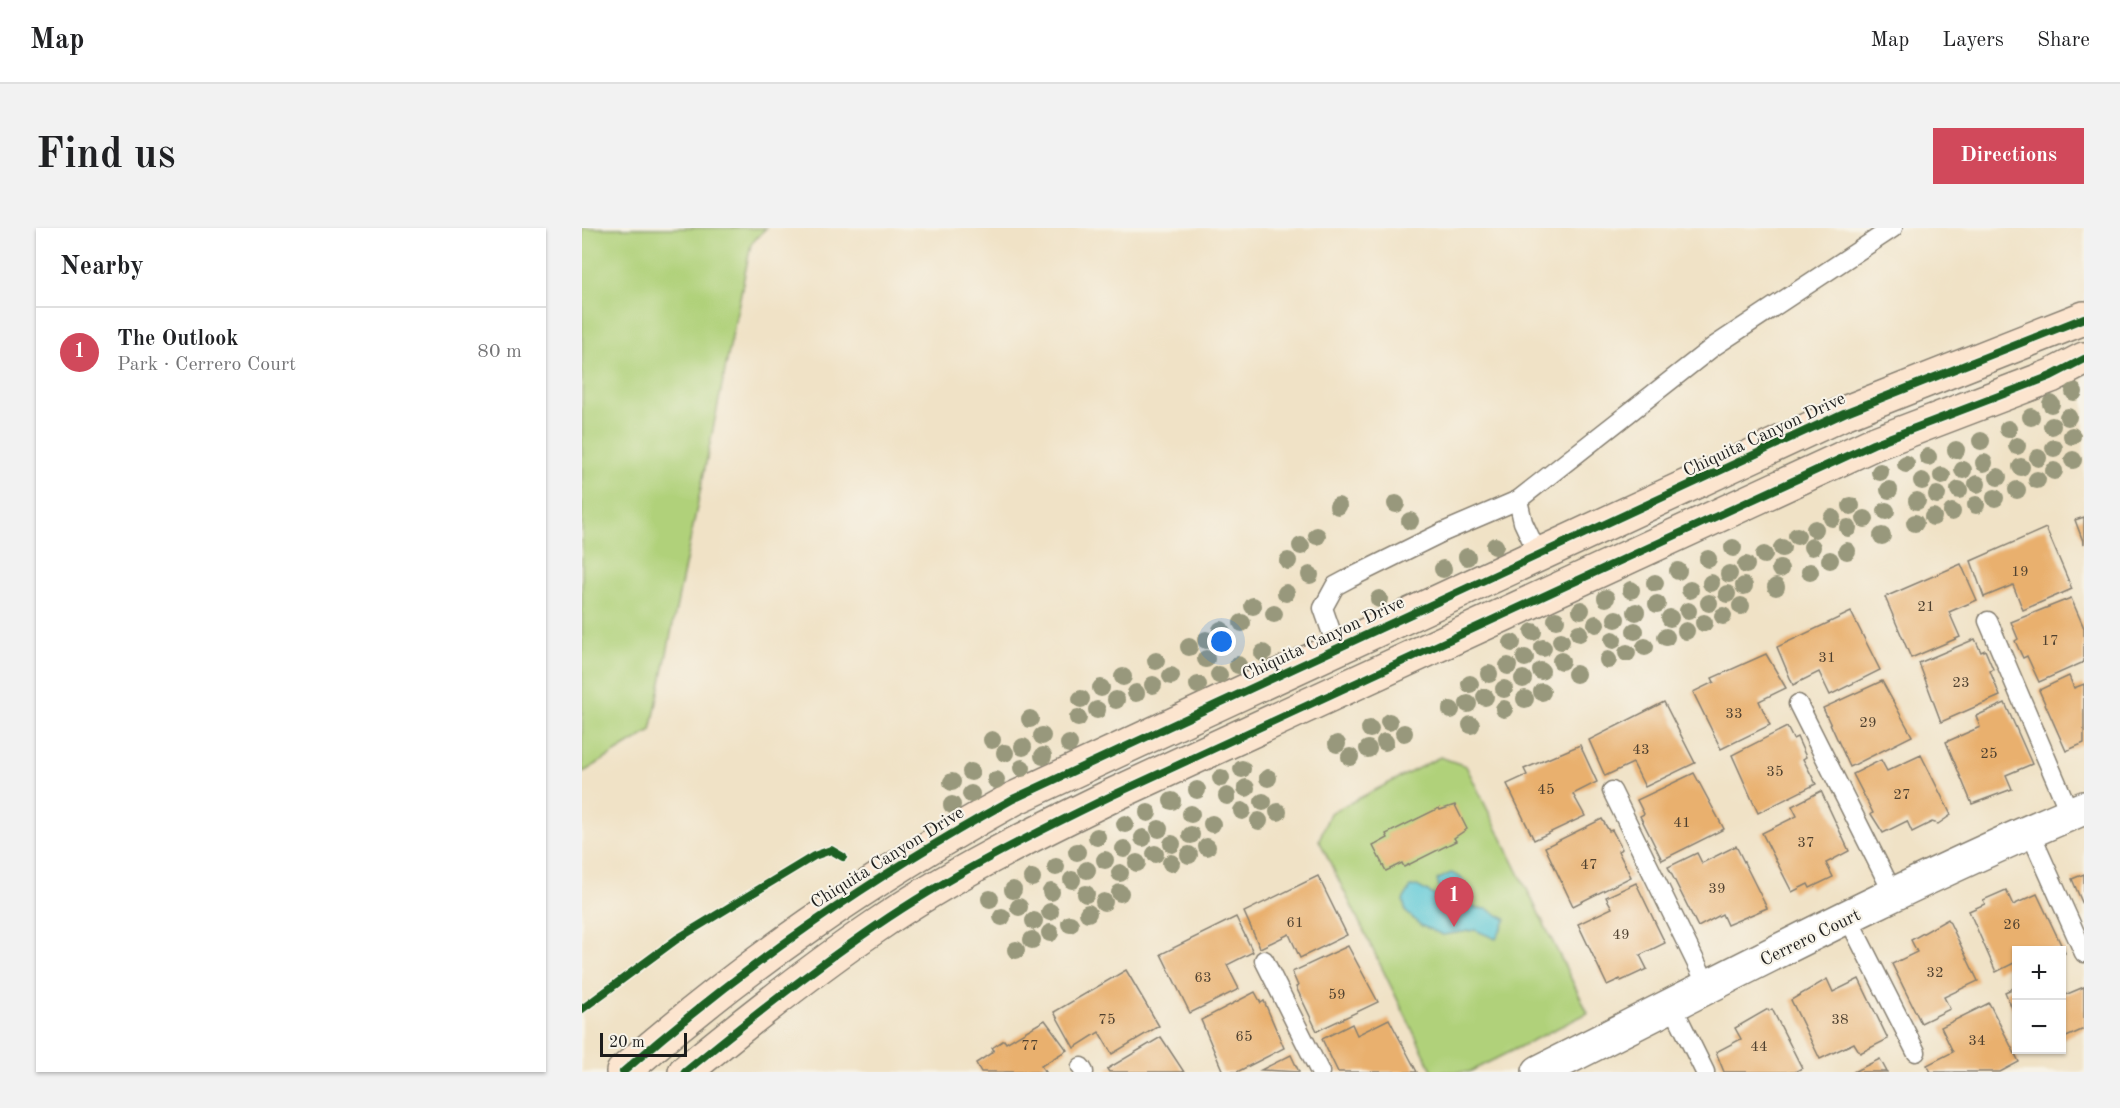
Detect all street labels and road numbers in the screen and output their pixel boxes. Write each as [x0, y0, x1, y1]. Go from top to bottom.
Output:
street label: Chiquita Canyon Drive [1681, 389, 1848, 480]
street label: Chiquita Canyon Drive [1240, 593, 1407, 684]
street label: Chiquita Canyon Drive [808, 803, 967, 912]
street label: Cerrero Court [1758, 906, 1863, 970]

